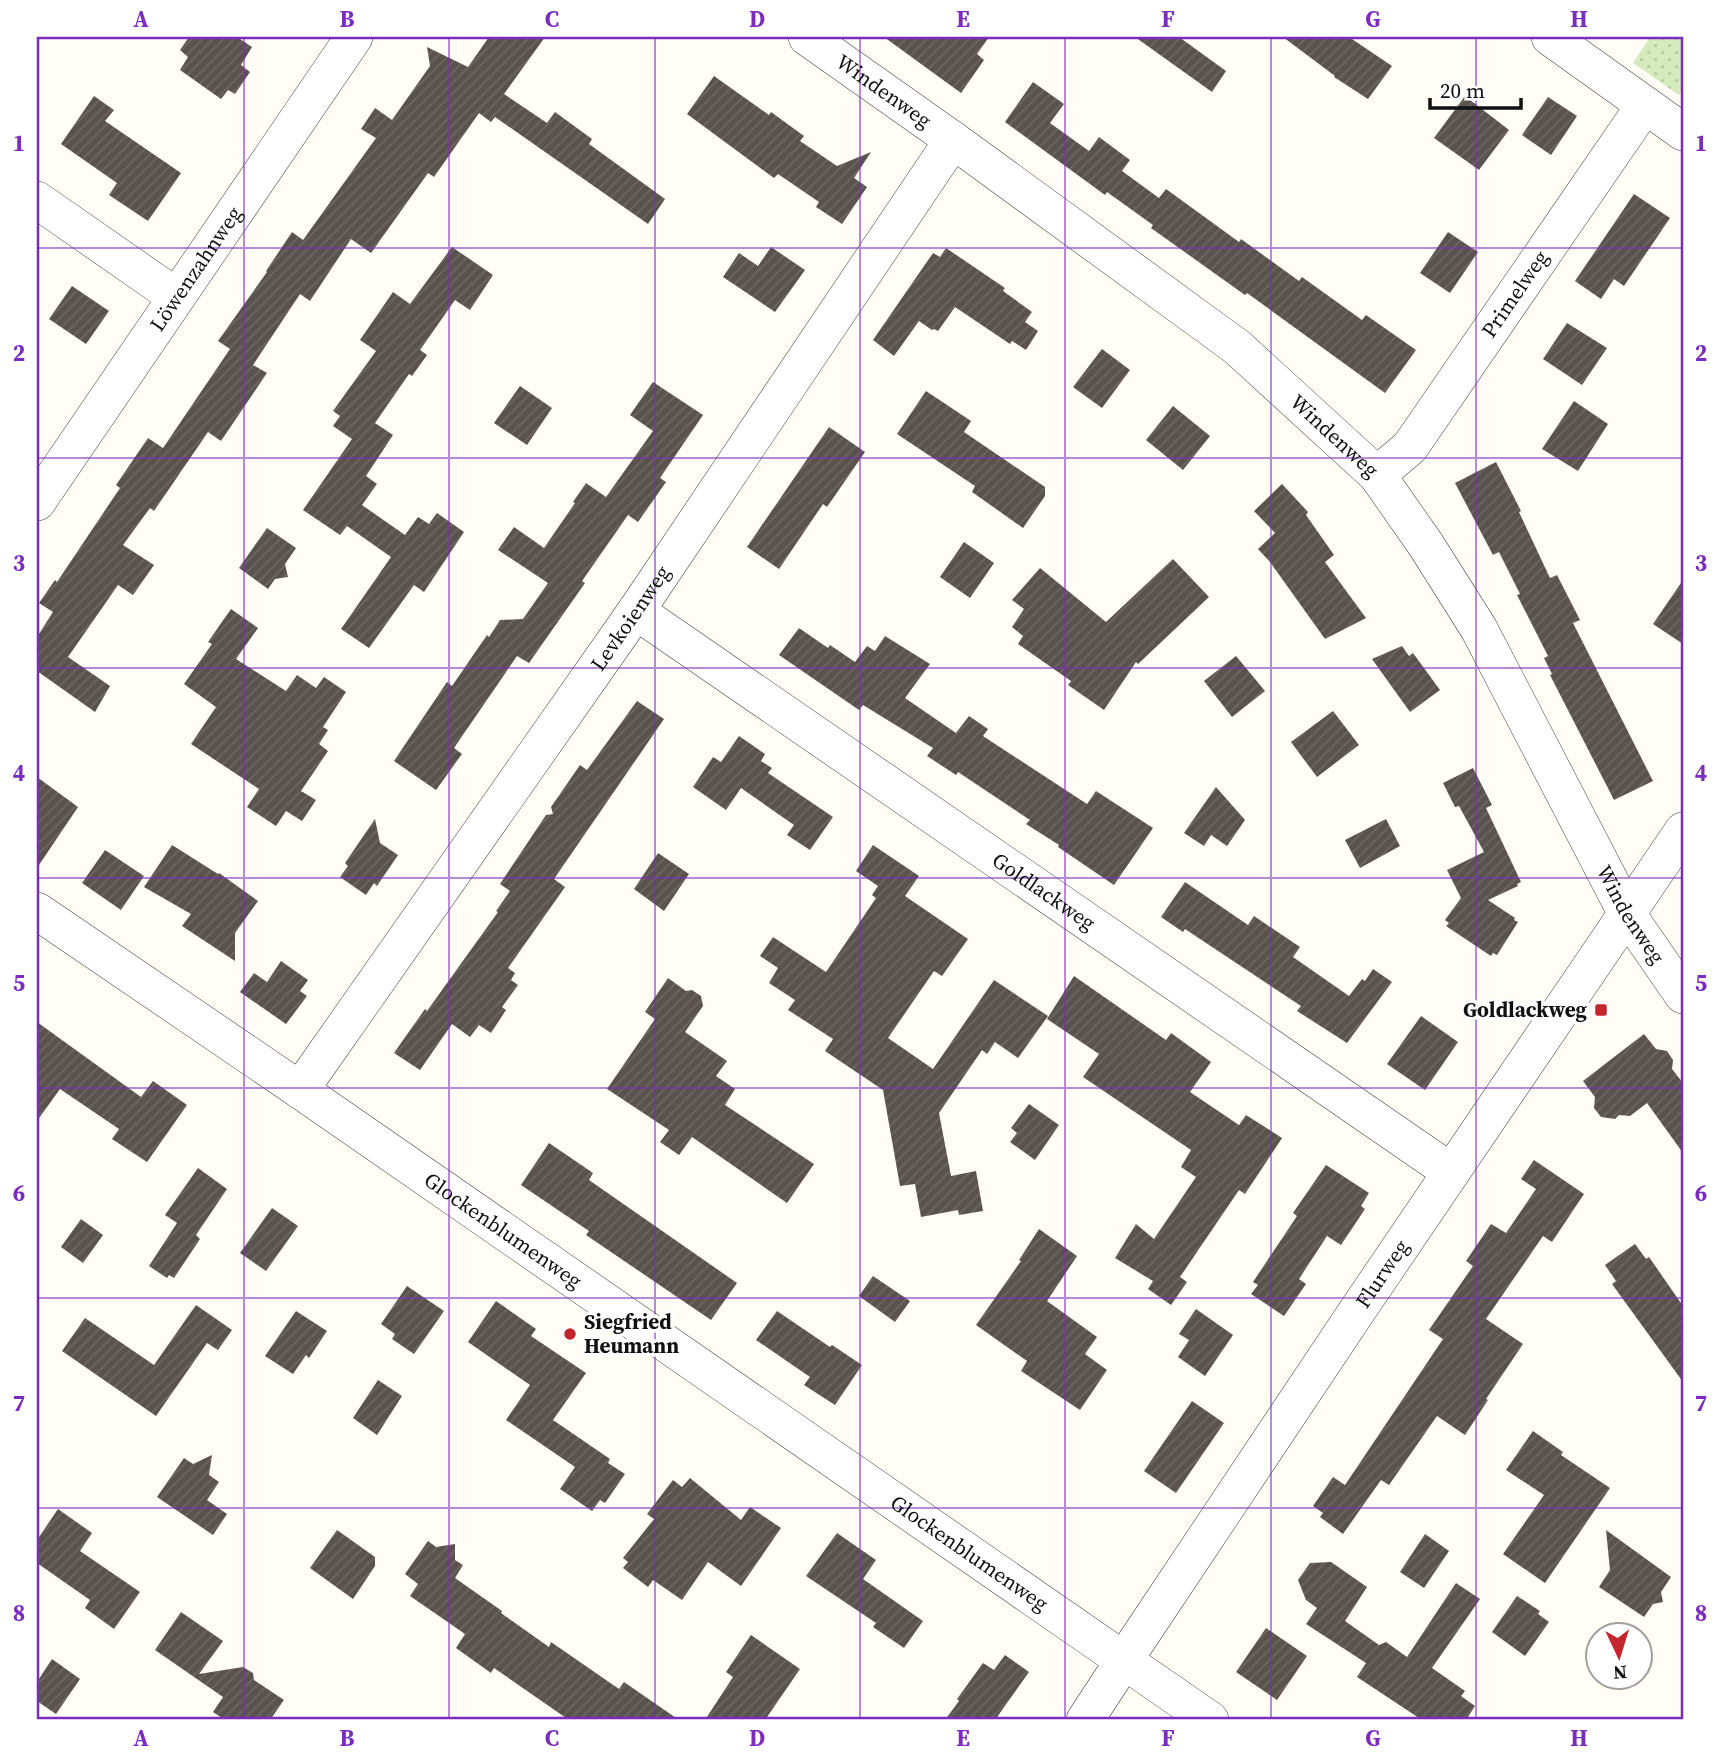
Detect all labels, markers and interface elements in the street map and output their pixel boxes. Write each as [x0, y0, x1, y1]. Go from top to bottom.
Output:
text: A [133, 3, 149, 35]
text: B [340, 3, 355, 35]
text: C [545, 3, 559, 35]
text: D [749, 3, 765, 35]
text: E [956, 3, 970, 35]
text: F [1161, 3, 1175, 35]
text: G [1365, 3, 1381, 35]
text: H [1570, 3, 1588, 35]
street label: Windenweg [830, 47, 938, 135]
scale bar [1430, 66, 1520, 110]
text: 20 m [1440, 76, 1485, 105]
text: 1 [13, 127, 25, 159]
text: 1 [1695, 127, 1707, 159]
street label: Löwenzahnweg [143, 200, 248, 337]
street label: Primelweg [1474, 244, 1555, 343]
text: 2 [13, 337, 25, 369]
text: 2 [1695, 337, 1707, 369]
street label: Windenweg [1284, 388, 1385, 484]
text: 3 [13, 547, 25, 579]
text: 3 [1695, 547, 1707, 579]
street label: Levkoienweg [583, 559, 677, 676]
text: 4 [13, 757, 25, 789]
text: 4 [1695, 757, 1707, 789]
street label: Goldlackweg [987, 845, 1102, 937]
street label: Windenweg [1590, 860, 1672, 969]
text: 5 [13, 967, 25, 999]
text: 5 [1695, 967, 1707, 999]
place label: Goldlackweg [1463, 995, 1588, 1024]
marker: Goldlackweg [1593, 1002, 1609, 1018]
street label: Glockenblumenweg [419, 1165, 588, 1295]
text: 6 [13, 1177, 25, 1209]
text: 6 [1695, 1177, 1707, 1209]
street label: Flurweg [1348, 1234, 1415, 1314]
place label: Siegfried Heumann [584, 1307, 679, 1360]
marker: Siegfried Heumann [562, 1326, 578, 1342]
text: 7 [13, 1387, 25, 1419]
text: 7 [1695, 1387, 1707, 1419]
street label: Glockenblumenweg [885, 1488, 1054, 1618]
text: 8 [13, 1597, 25, 1629]
text: 8 [1695, 1597, 1707, 1629]
north arrow [1584, 1620, 1654, 1690]
text: N [1612, 1660, 1628, 1686]
text: A [133, 1722, 149, 1754]
text: B [340, 1722, 355, 1754]
text: C [545, 1722, 559, 1754]
text: D [749, 1722, 765, 1754]
text: E [956, 1722, 970, 1754]
text: F [1161, 1722, 1175, 1754]
text: G [1365, 1722, 1381, 1754]
text: H [1570, 1722, 1588, 1754]

